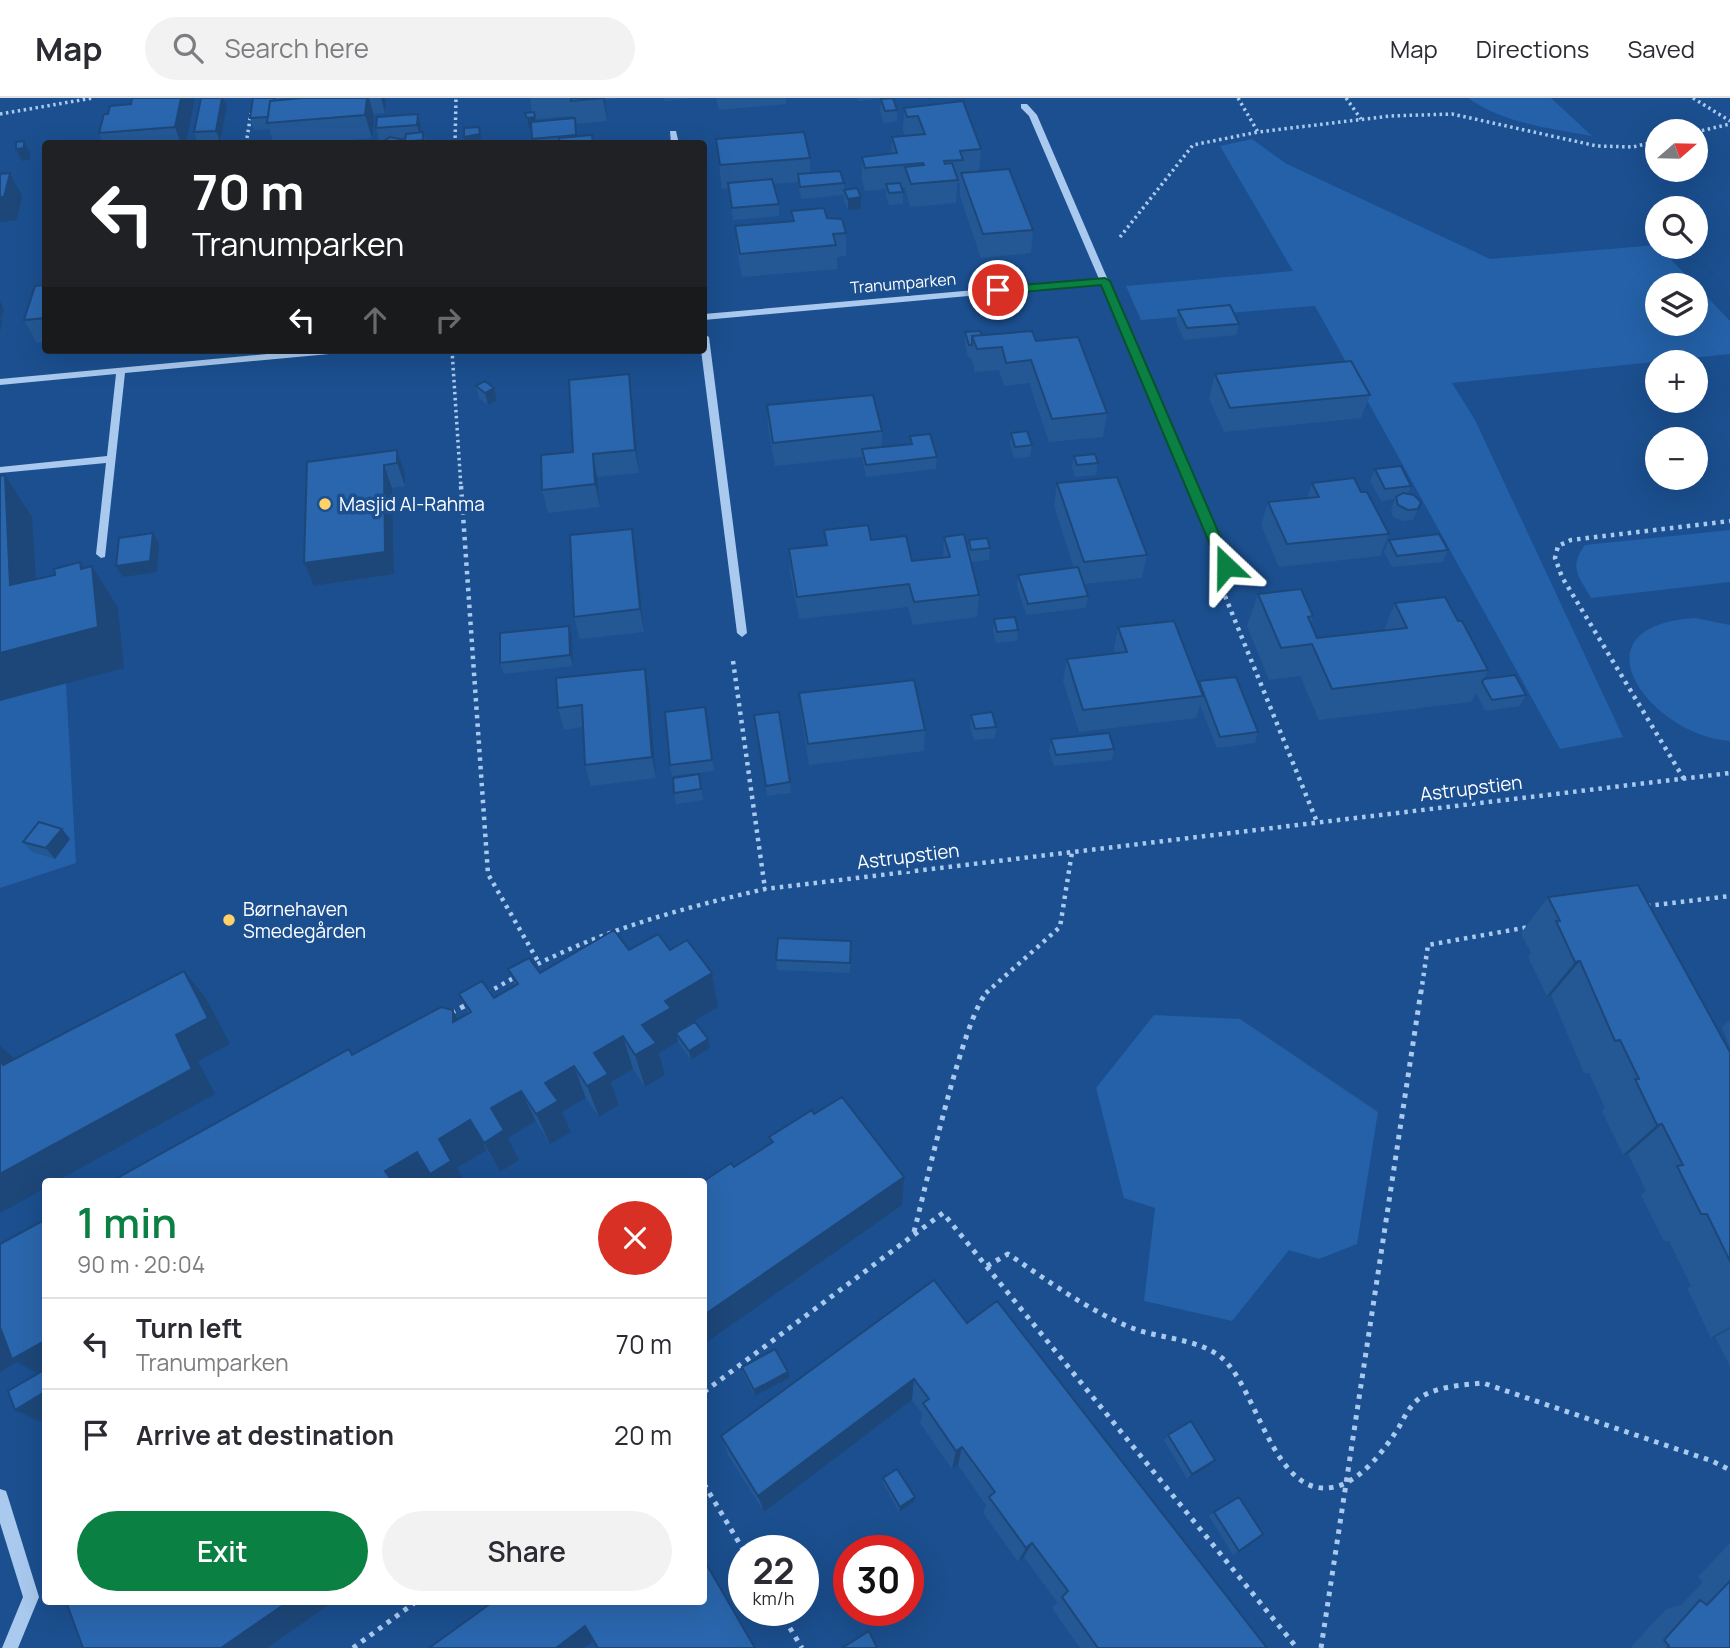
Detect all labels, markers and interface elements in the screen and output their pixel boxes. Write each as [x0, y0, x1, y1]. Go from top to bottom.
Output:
search box [145, 17, 635, 80]
text: Map [35, 26, 103, 71]
icon: search [169, 29, 207, 67]
text: Search here [225, 30, 369, 66]
text: Map [1390, 32, 1438, 65]
text: Directions [1476, 32, 1589, 65]
text: Saved [1627, 32, 1695, 65]
north arrow [1645, 119, 1708, 182]
map controls [1645, 119, 1708, 490]
text: 70 m [192, 158, 304, 225]
icon: left [77, 168, 168, 259]
button: search [1645, 196, 1708, 259]
text: Tranumparken [192, 222, 404, 266]
pin [968, 260, 1028, 320]
street label: Tranumparken [849, 267, 957, 299]
icon: arrive [979, 271, 1017, 309]
button: layers [1645, 273, 1708, 336]
icon: left [283, 301, 321, 339]
icon: ahead [356, 301, 394, 339]
icon: right [429, 301, 467, 339]
button: + [1645, 350, 1708, 413]
button: − [1645, 427, 1708, 490]
place label: Masjid Al-Rahma [339, 491, 485, 517]
marker: Masjid Al-Rahma [317, 496, 333, 512]
position arrow [1189, 529, 1263, 603]
street label: Astrupstien [1418, 769, 1524, 807]
street label: Astrupstien [855, 837, 961, 875]
place label: Børnehaven Smedegården [243, 896, 366, 944]
marker: Børnehaven Smedegården [221, 912, 237, 928]
text: 1 min [77, 1193, 177, 1251]
button: close [598, 1201, 672, 1275]
text: 90 m · 20:04 [77, 1248, 205, 1280]
text: Turn left [136, 1310, 243, 1346]
icon: left [77, 1325, 115, 1363]
text: 70 m [616, 1326, 672, 1362]
text: Tranumparken [136, 1346, 289, 1378]
icon: arrive [77, 1416, 115, 1454]
text: Arrive at destination [136, 1417, 394, 1453]
text: 20 m [614, 1417, 672, 1453]
button: Exit [77, 1511, 368, 1591]
button: Share [382, 1511, 672, 1591]
speed limit sign: 30 [833, 1535, 924, 1626]
text: 22 [753, 1547, 794, 1595]
text: km/h [753, 1586, 794, 1610]

